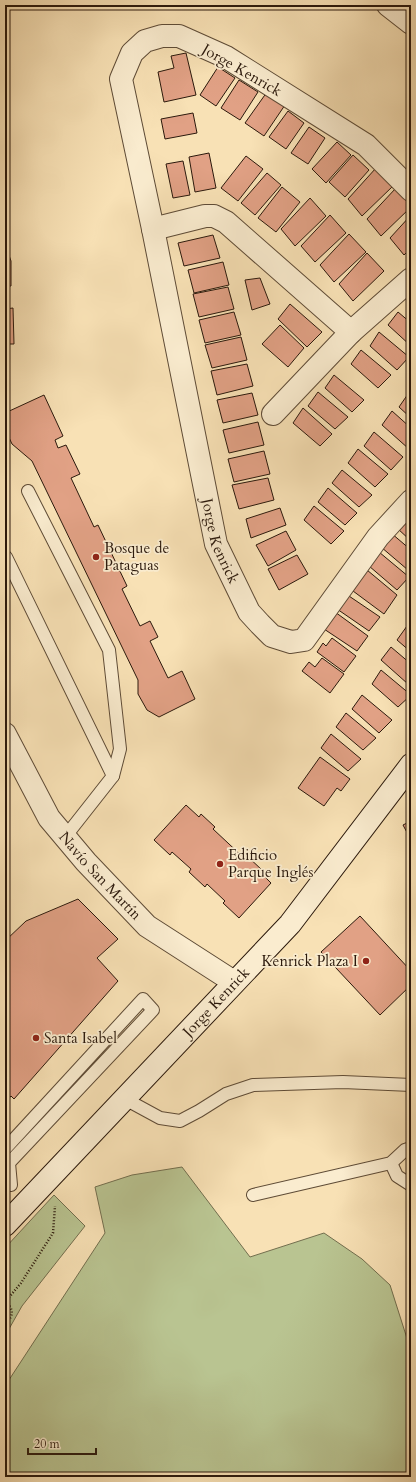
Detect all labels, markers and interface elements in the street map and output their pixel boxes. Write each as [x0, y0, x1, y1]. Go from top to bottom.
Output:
street label: Jorge Kenrick [197, 38, 286, 101]
street label: Jorge Kenrick [197, 495, 244, 587]
place label: Bosque de Pataguas [104, 538, 169, 575]
marker: Bosque de Pataguas [91, 552, 101, 562]
street label: Navío San Martín [55, 827, 146, 925]
place label: Edificio Parque Inglés [228, 845, 314, 882]
marker: Edificio Parque Inglés [215, 859, 225, 869]
place label: Kenrick Plaza I [261, 951, 358, 971]
marker: Kenrick Plaza I [361, 956, 371, 966]
street label: Jorge Kenrick [177, 963, 254, 1043]
place label: Santa Isabel [44, 1028, 117, 1048]
marker: Santa Isabel [31, 1033, 41, 1043]
scale bar [28, 1430, 96, 1456]
text: 20 m [34, 1436, 61, 1452]

